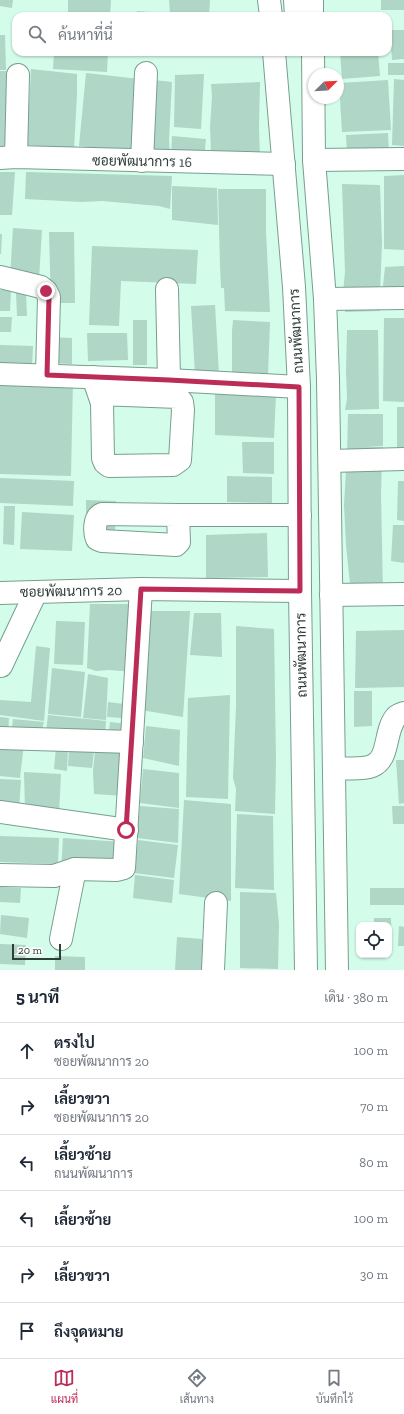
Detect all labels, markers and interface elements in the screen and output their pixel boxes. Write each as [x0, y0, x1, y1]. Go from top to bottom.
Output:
search box [12, 12, 392, 56]
icon: search [26, 23, 48, 45]
text: ค้นหาที่นี่ [58, 26, 113, 44]
north arrow [308, 68, 344, 104]
street label: ซอยพัฒนาการ 16 [92, 152, 192, 171]
route end [37, 282, 55, 300]
street label: ถนนพัฒนาการ [286, 288, 307, 374]
street label: ซอยพัฒนาการ 20 [20, 582, 122, 601]
street label: ถนนพัฒนาการ [292, 612, 311, 698]
route start [117, 821, 135, 839]
map controls [356, 922, 392, 958]
button: locate [356, 922, 392, 958]
scale bar [12, 942, 61, 961]
text: 20 m [18, 944, 42, 957]
text: 5 นาที [16, 987, 59, 1007]
text: เดิน · 380 m [324, 990, 388, 1005]
text: ตรงไป [54, 1034, 95, 1052]
icon: ahead [16, 1040, 38, 1062]
text: 100 m [354, 1043, 388, 1058]
text: ซอยพัฒนาการ 20 [54, 1054, 149, 1069]
text: เลี้ยวขวา [54, 1090, 110, 1108]
icon: right [16, 1096, 38, 1118]
text: 70 m [360, 1099, 388, 1114]
text: ซอยพัฒนาการ 20 [54, 1110, 149, 1125]
text: เลี้ยวซ้าย [54, 1146, 111, 1164]
icon: left [16, 1152, 38, 1174]
text: 80 m [359, 1155, 388, 1170]
text: ถนนพัฒนาการ [54, 1166, 133, 1181]
icon: left [16, 1208, 38, 1230]
text: เลี้ยวซ้าย [54, 1211, 111, 1229]
text: 100 m [354, 1211, 388, 1226]
icon: right [16, 1264, 38, 1286]
text: เลี้ยวขวา [54, 1267, 110, 1285]
text: 30 m [360, 1267, 388, 1282]
icon: arrive [16, 1320, 38, 1342]
text: ถึงจุดหมาย [54, 1323, 124, 1341]
tab: แผนที่ [51, 1367, 78, 1406]
tab: เส้นทาง [180, 1367, 214, 1406]
tab: บันทึกไว้ [316, 1367, 353, 1406]

